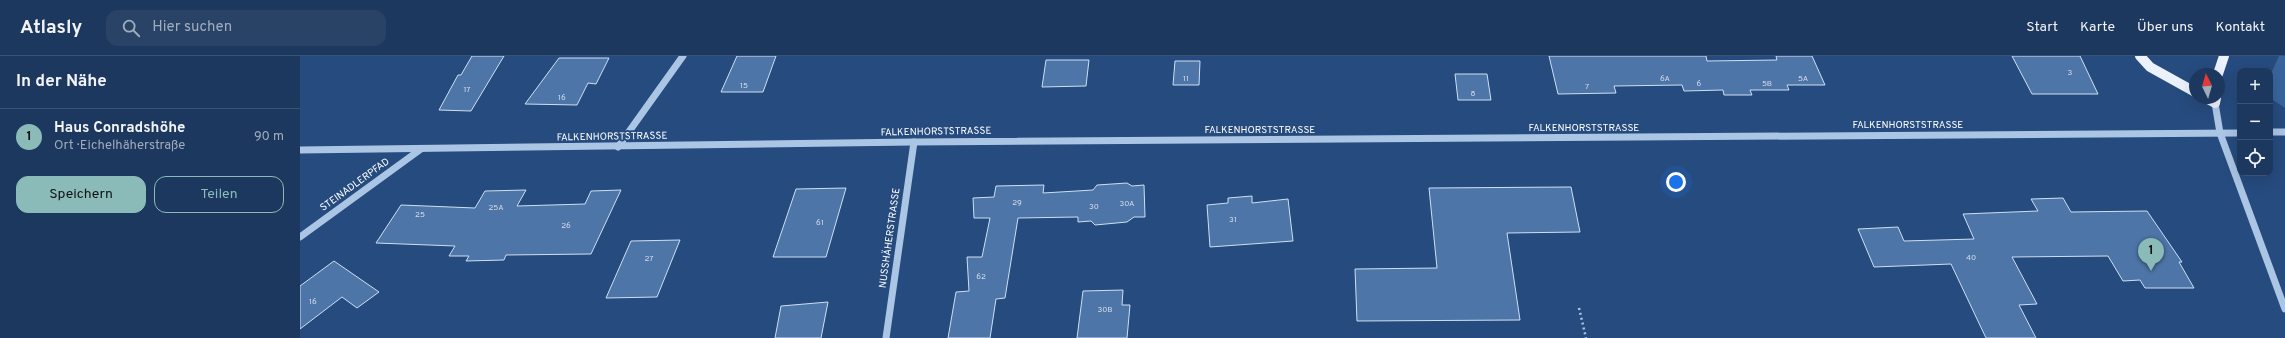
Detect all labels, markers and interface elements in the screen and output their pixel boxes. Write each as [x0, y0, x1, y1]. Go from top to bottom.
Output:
search box [106, 10, 386, 46]
text: Atlasly [20, 16, 82, 40]
icon: search [120, 17, 142, 39]
text: Hier suchen [152, 18, 232, 37]
text: Start [2026, 19, 2058, 36]
text: Karte [2080, 19, 2115, 36]
text: Über uns [2137, 19, 2194, 36]
text: Kontakt [2216, 19, 2265, 36]
house number: 3 [2068, 68, 2073, 78]
north arrow [2189, 68, 2225, 104]
map controls [2237, 68, 2273, 176]
button: + [2237, 68, 2273, 104]
text: In der Nähe [16, 71, 107, 93]
house number: 11 [1183, 74, 1189, 84]
house number: 6A [1660, 74, 1671, 84]
house number: 5A [1798, 74, 1809, 84]
house number: 6 [1697, 79, 1702, 89]
house number: 5B [1762, 79, 1772, 89]
house number: 15 [740, 81, 748, 91]
house number: 7 [1585, 82, 1589, 92]
house number: 17 [463, 85, 471, 95]
house number: 8 [1471, 89, 1476, 99]
house number: 16 [558, 93, 566, 103]
button: − [2237, 104, 2273, 140]
text: Haus Conradshöhe [54, 119, 185, 138]
street label: FALKENHORSTSTRASSE [1853, 119, 1963, 132]
street label: FALKENHORSTSTRASSE [1529, 122, 1639, 135]
street label: FALKENHORSTSTRASSE [1205, 124, 1315, 137]
street label: FALKENHORSTSTRASSE [881, 125, 991, 139]
text: 1 [26, 129, 32, 145]
text: 90 m [254, 129, 284, 145]
street label: FALKENHORSTSTRASSE [557, 130, 667, 144]
text: Ort · Eichelhäherstraße [54, 138, 185, 154]
button: locate [2237, 140, 2273, 176]
street label: STEINADLERPFAD [318, 155, 392, 215]
your location [1666, 172, 1686, 192]
button: Speichern [16, 176, 146, 213]
button: Teilen [154, 176, 284, 213]
street label: NUSSHÄHERSTRASSE [877, 187, 903, 289]
house number: 29 [1012, 198, 1022, 208]
house number: 30A [1119, 199, 1135, 209]
house number: 30 [1089, 202, 1099, 212]
house number: 25A [488, 203, 504, 213]
house number: 25 [415, 210, 425, 220]
house number: 31 [1229, 215, 1237, 225]
house number: 61 [816, 218, 824, 228]
house number: 26 [561, 221, 571, 231]
pin: 1 [2138, 238, 2164, 271]
house number: 40 [1966, 253, 1976, 263]
house number: 27 [645, 254, 654, 264]
house number: 62 [976, 272, 986, 282]
house number: 16 [309, 297, 317, 307]
house number: 30B [1097, 305, 1113, 315]

